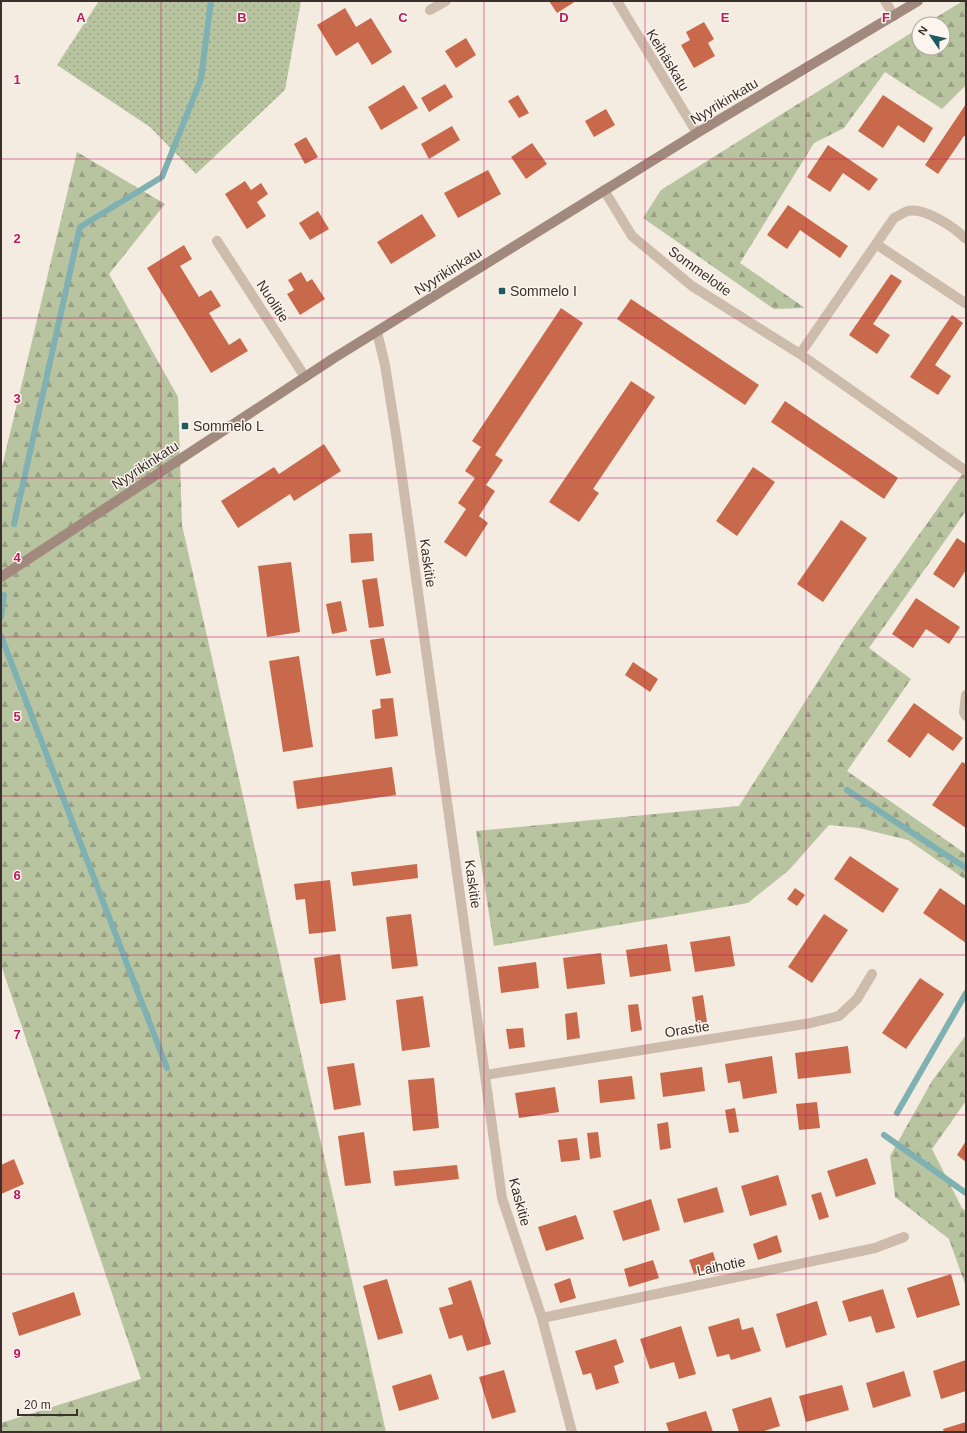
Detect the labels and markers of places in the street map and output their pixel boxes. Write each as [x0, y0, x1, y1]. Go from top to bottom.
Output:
place label: Sommelo I [510, 283, 577, 299]
marker: Sommelo I [497, 286, 507, 296]
place label: Sommelo L [193, 418, 264, 434]
marker: Sommelo L [180, 421, 190, 431]

